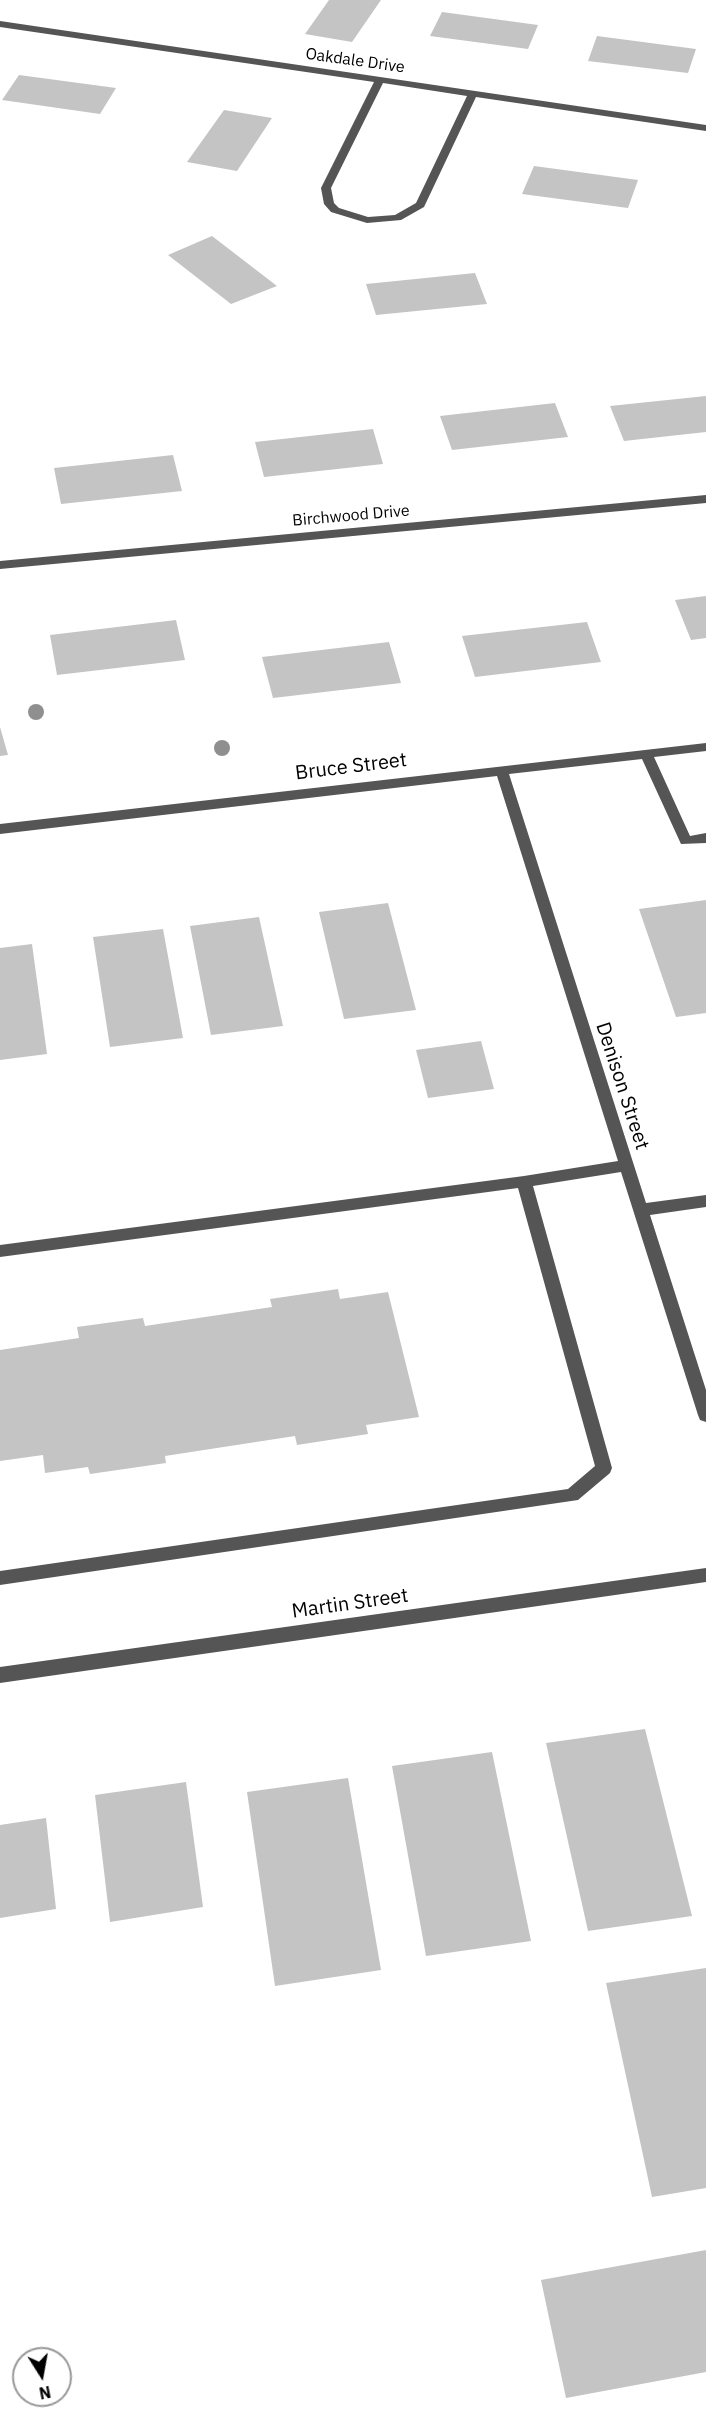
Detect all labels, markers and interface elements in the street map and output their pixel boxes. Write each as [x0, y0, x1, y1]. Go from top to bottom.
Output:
street label: Oakdale Drive [304, 45, 406, 77]
street label: Birchwood Drive [292, 501, 410, 531]
street label: Bruce Street [294, 748, 408, 786]
street label: Denison Street [590, 1019, 654, 1153]
street label: Martin Street [290, 1584, 410, 1624]
north arrow [12, 2347, 72, 2407]
text: N [37, 2382, 53, 2404]

